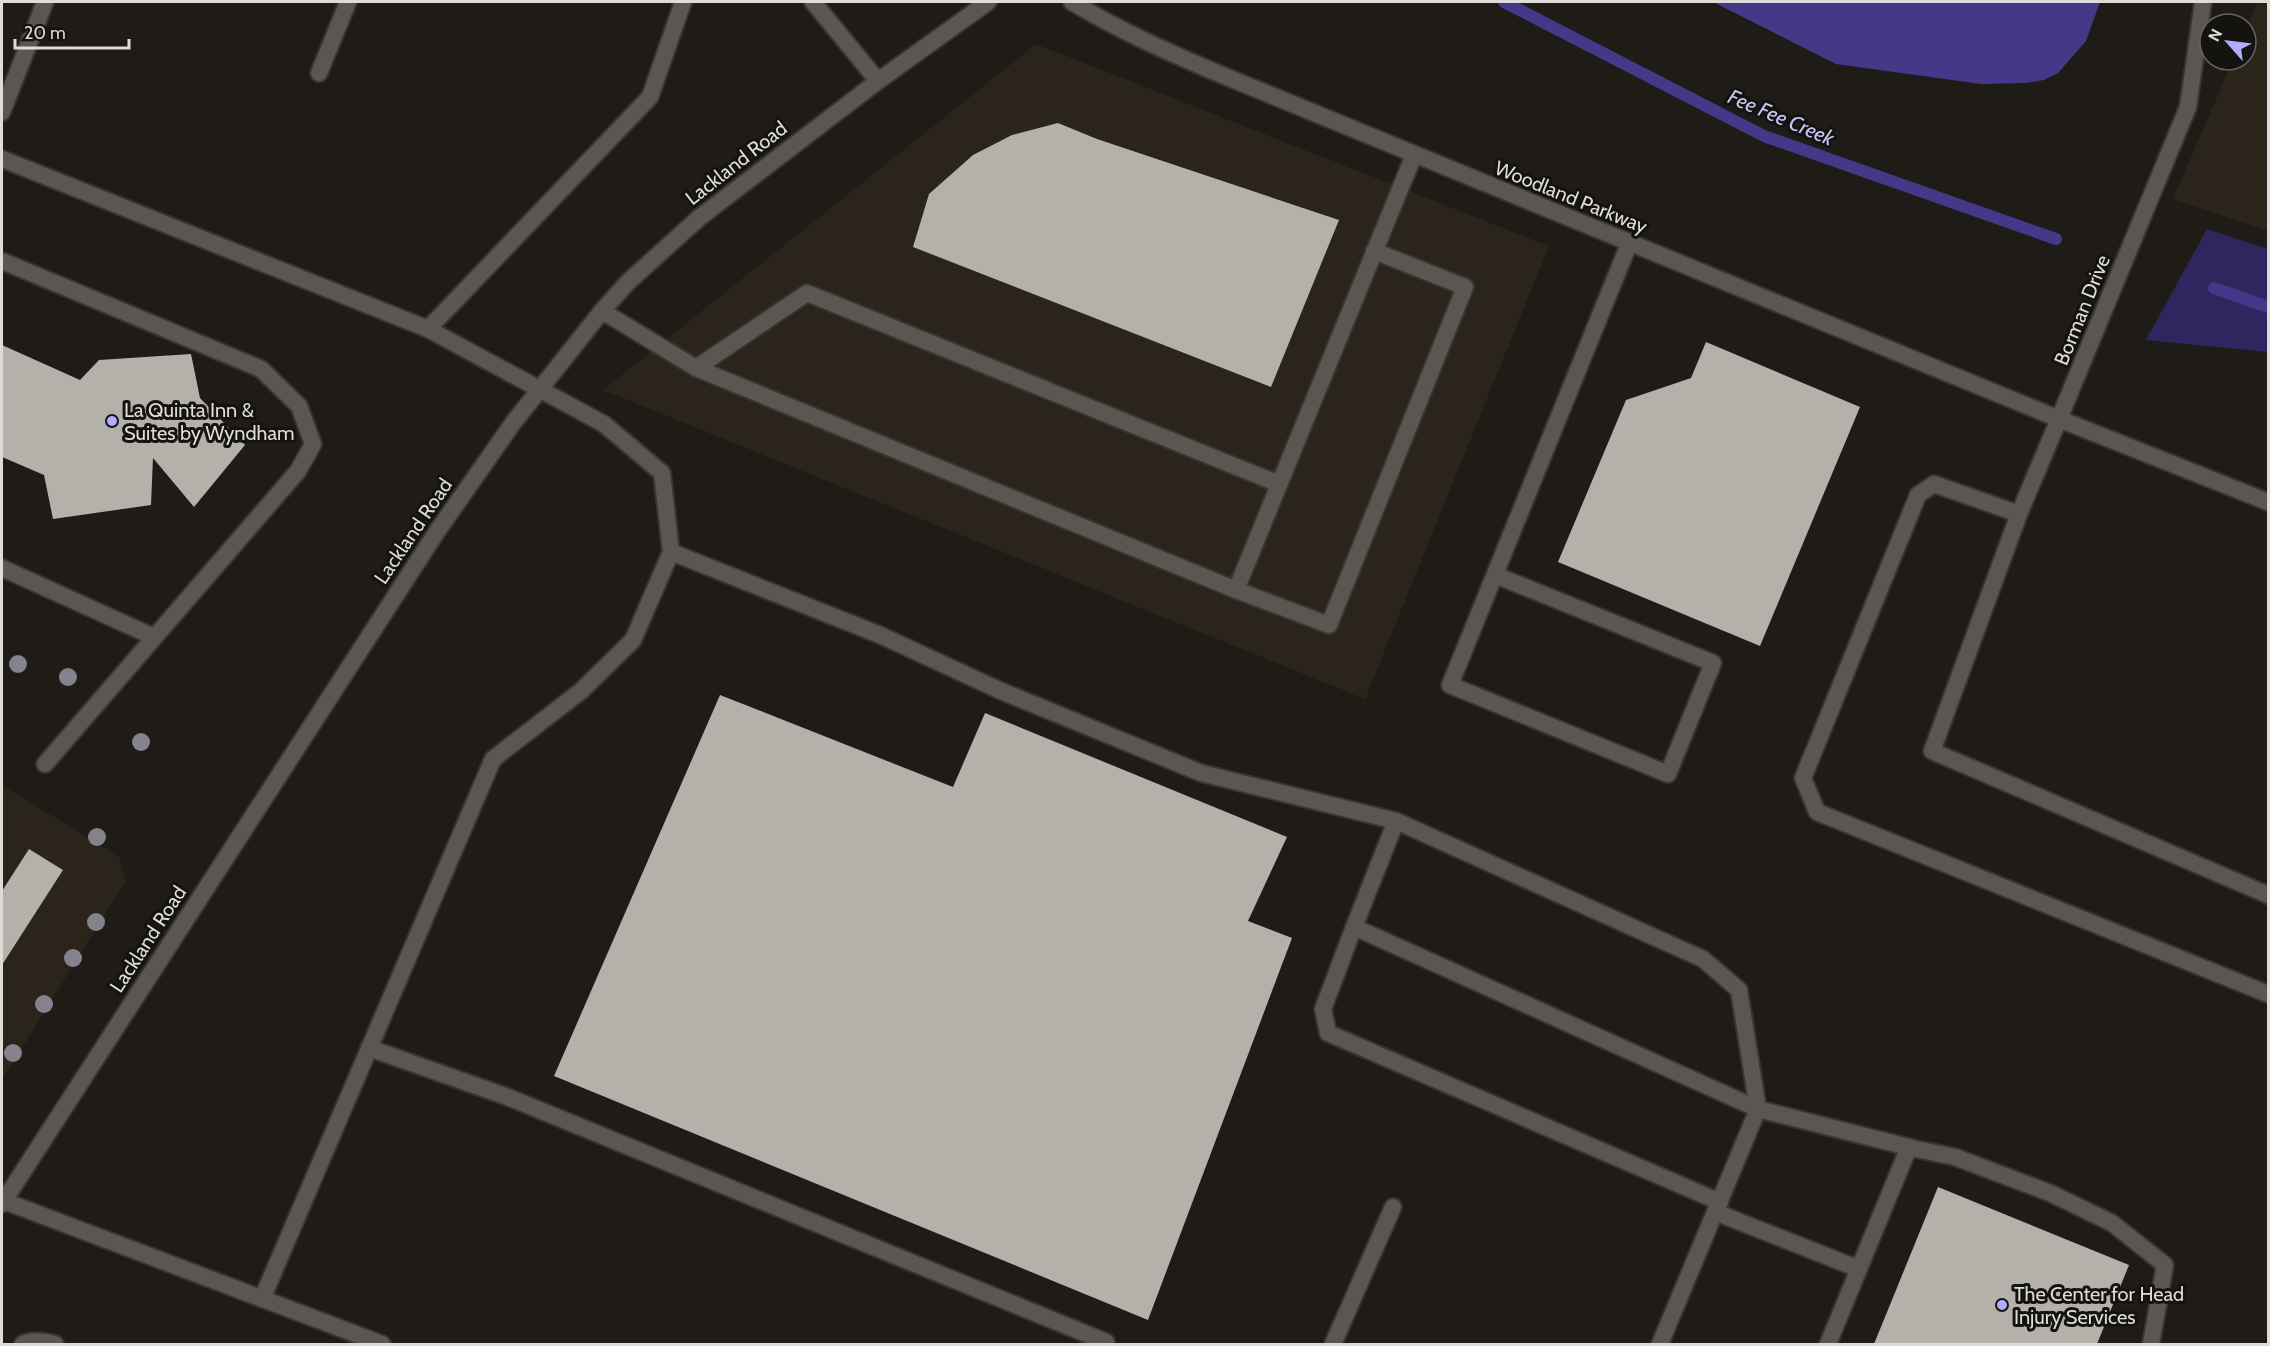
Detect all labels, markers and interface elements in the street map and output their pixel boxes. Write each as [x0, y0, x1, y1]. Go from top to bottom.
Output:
scale bar [15, 12, 129, 50]
north arrow [2198, 12, 2258, 72]
text: 20 m [24, 22, 66, 44]
text: N [2204, 26, 2226, 45]
water label: Fee Fee Creek [1724, 83, 1839, 151]
street label: Lackland Road [680, 116, 792, 210]
street label: Woodland Parkway [1491, 156, 1651, 238]
street label: Borman Drive [2049, 251, 2115, 369]
place label: La Quinta Inn & Suites by Wyndham [124, 398, 295, 445]
marker: La Quinta Inn & Suites by Wyndham [105, 414, 119, 428]
street label: Lackland Road [369, 474, 457, 588]
street label: Lackland Road [105, 881, 191, 997]
place label: The Center for Head Injury Services [2014, 1282, 2184, 1329]
marker: The Center for Head Injury Services [1995, 1298, 2009, 1312]

